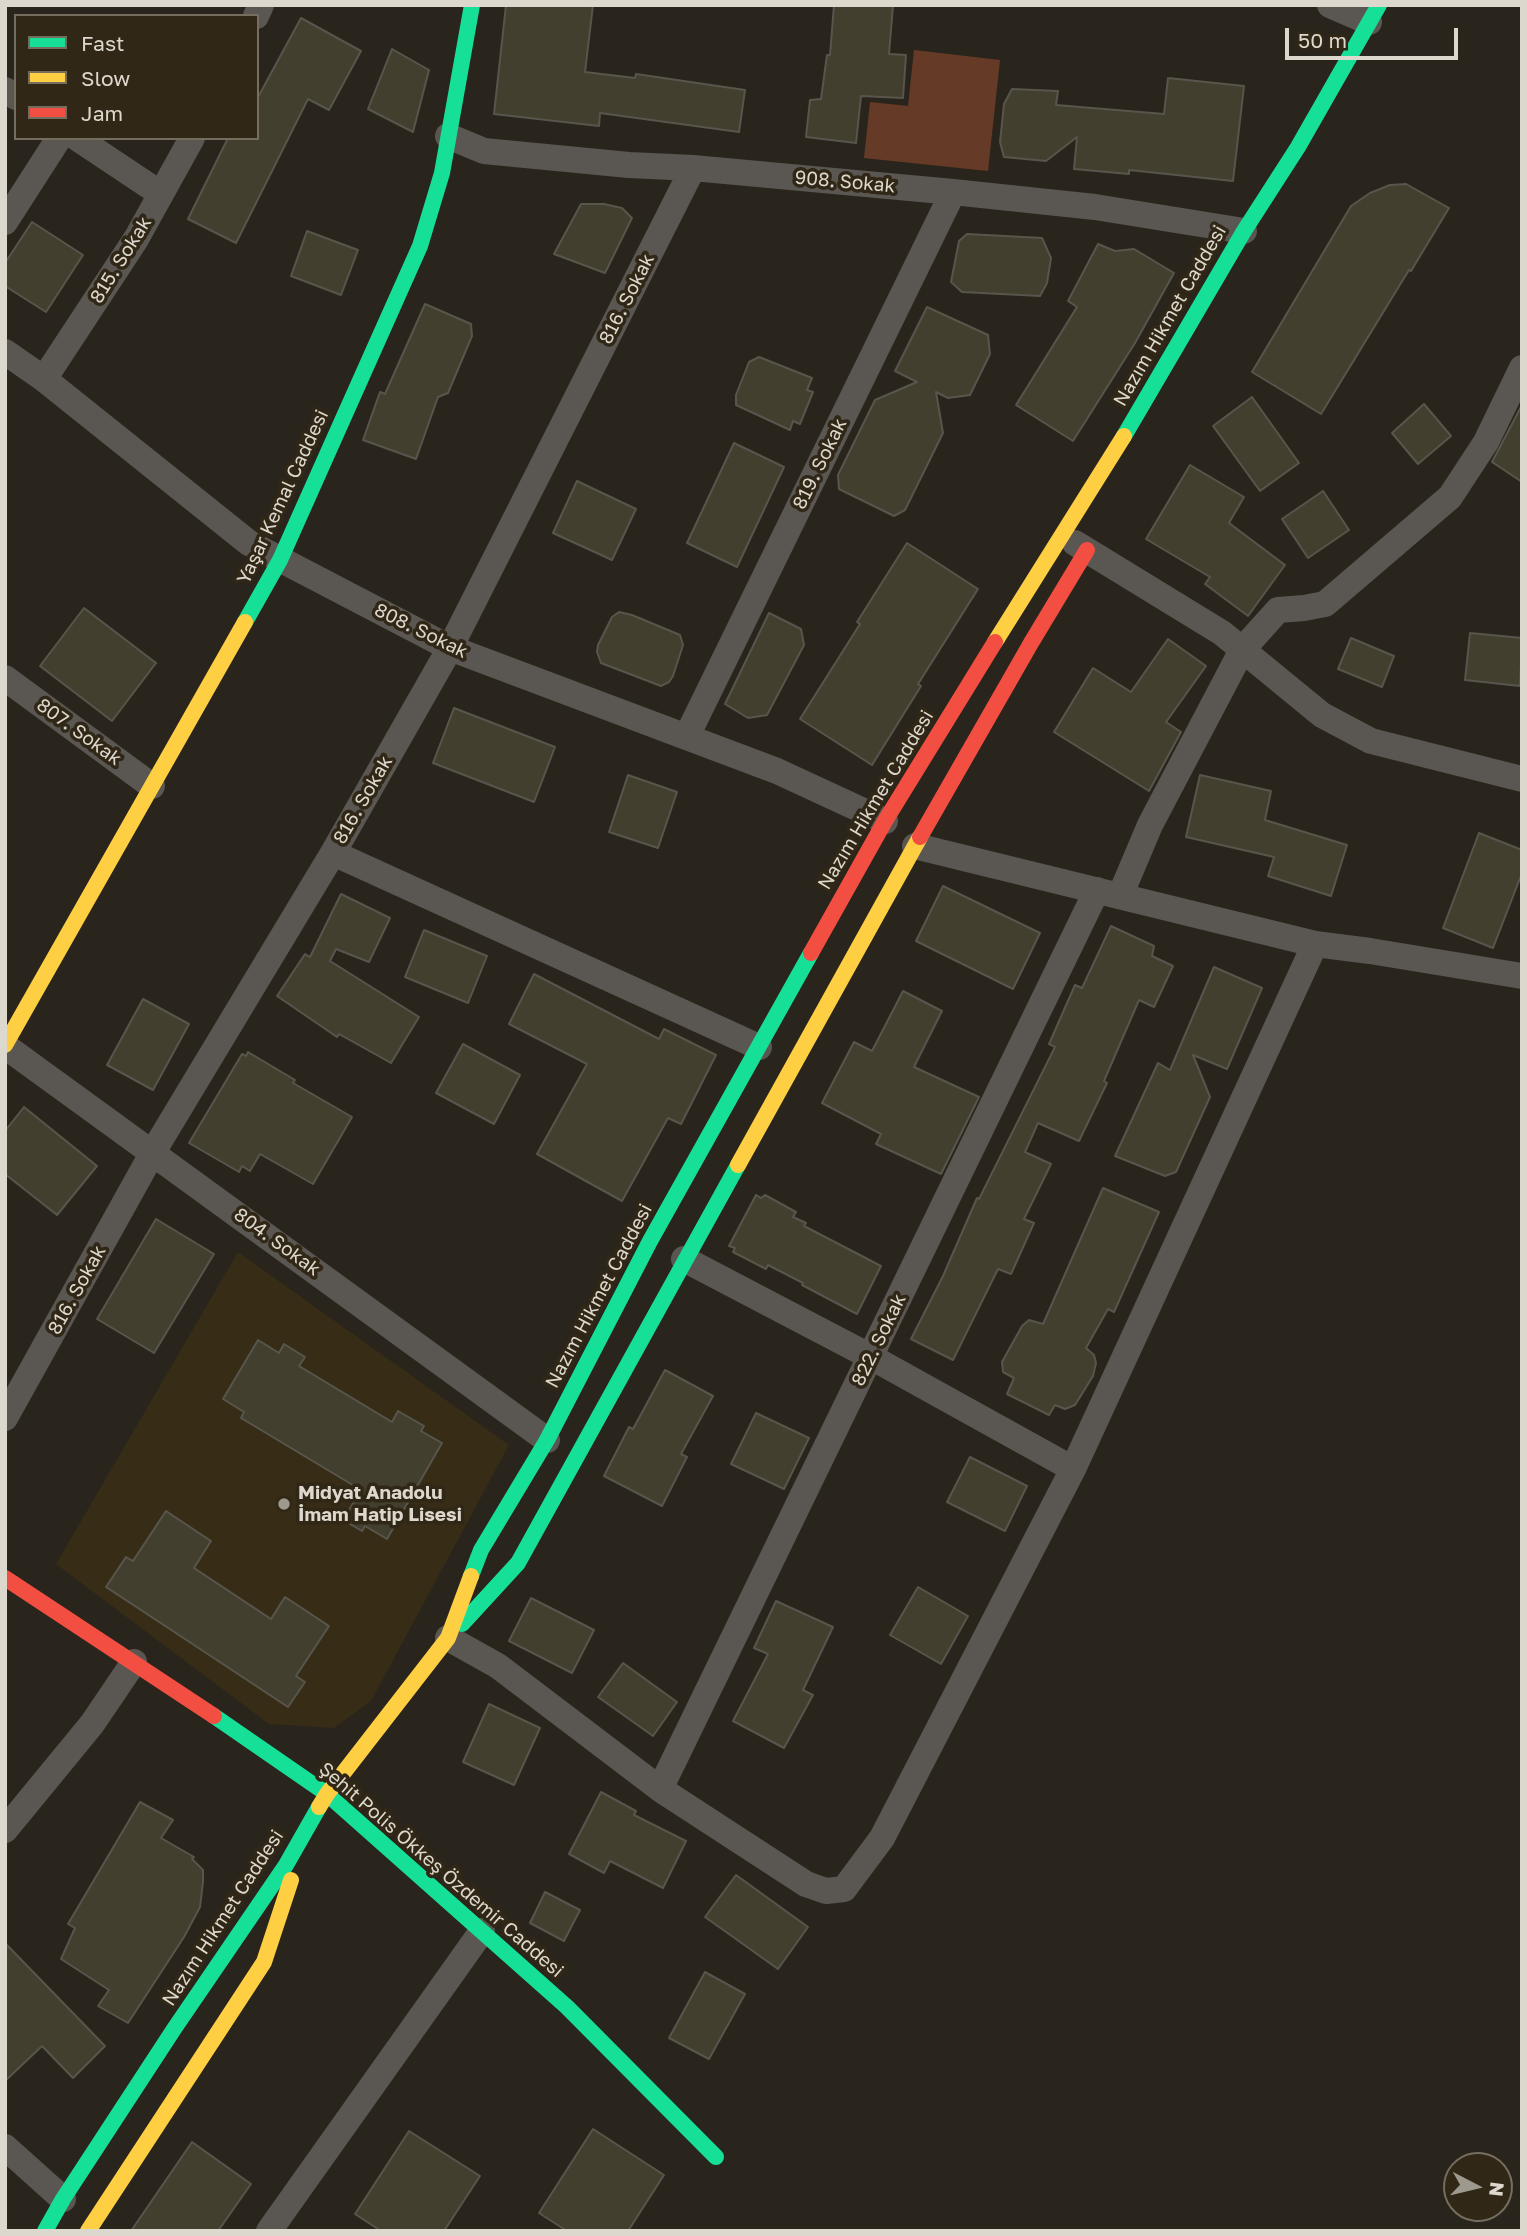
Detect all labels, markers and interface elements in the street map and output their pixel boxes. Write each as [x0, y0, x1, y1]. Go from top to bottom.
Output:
legend [14, 14, 259, 140]
scale bar [1289, 14, 1462, 58]
text: 50 m [1298, 27, 1347, 53]
text: Fast [81, 30, 124, 56]
text: Slow [81, 65, 130, 91]
text: Jam [81, 100, 123, 126]
street label: 908. Sokak [794, 166, 896, 198]
street label: 815. Sokak [85, 212, 157, 308]
street label: Nazım Hikmet Caddesi [1109, 221, 1231, 411]
street label: 816. Sokak [595, 250, 659, 348]
street label: Yaşar Kemal Caddesi [233, 406, 333, 588]
street label: 819. Sokak [788, 415, 852, 513]
street label: 808. Sokak [371, 599, 471, 663]
street label: 807. Sokak [32, 694, 126, 770]
street label: Nazım Hikmet Caddesi [813, 706, 939, 894]
street label: 816. Sokak [329, 752, 397, 848]
street label: Nazım Hikmet Caddesi [541, 1200, 657, 1392]
street label: 804. Sokak [229, 1203, 325, 1281]
street label: 816. Sokak [43, 1241, 111, 1339]
street label: 822. Sokak [847, 1290, 911, 1390]
place label: Midyat Anadolu İmam Hatip Lisesi [298, 1482, 462, 1526]
marker: Midyat Anadolu İmam Hatip Lisesi [276, 1496, 292, 1512]
street label: Şehit Polis Ökkeş Özdemir Caddesi [314, 1758, 568, 1982]
street label: Nazım Hikmet Caddesi [158, 1826, 288, 2010]
north arrow [1443, 2152, 1513, 2222]
text: N [1485, 2181, 1510, 2198]

